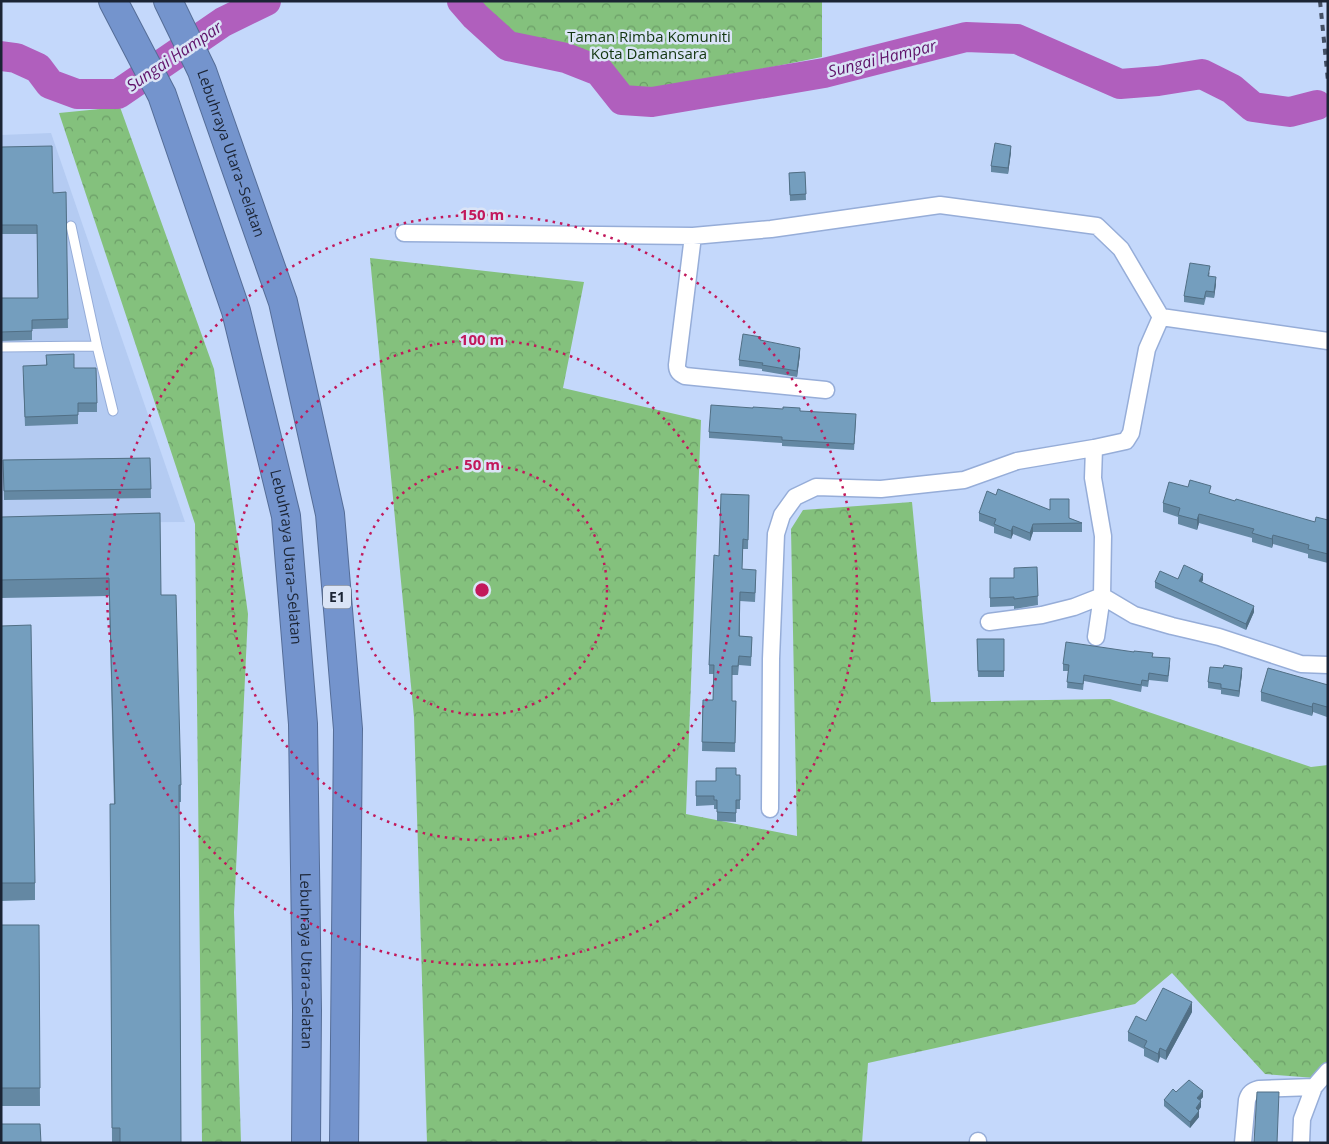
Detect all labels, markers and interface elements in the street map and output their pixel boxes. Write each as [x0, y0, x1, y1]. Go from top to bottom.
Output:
water label: Sungai Hampar [122, 16, 227, 96]
park label: Taman Rimba Komuniti Kota Damansara [567, 26, 731, 63]
water label: Sungai Hampar [826, 34, 939, 82]
street label: Lebuhraya Utara–Selatan [193, 66, 270, 240]
text: 150 m [460, 204, 504, 224]
text: 100 m [460, 329, 504, 349]
text: 50 m [464, 454, 500, 474]
street label: Lebuhraya Utara–Selatan [266, 467, 307, 645]
centre of rings [473, 581, 491, 599]
road number: E1 [323, 586, 351, 608]
street label: Lebuhraya Utara–Selatan [296, 873, 318, 1049]

